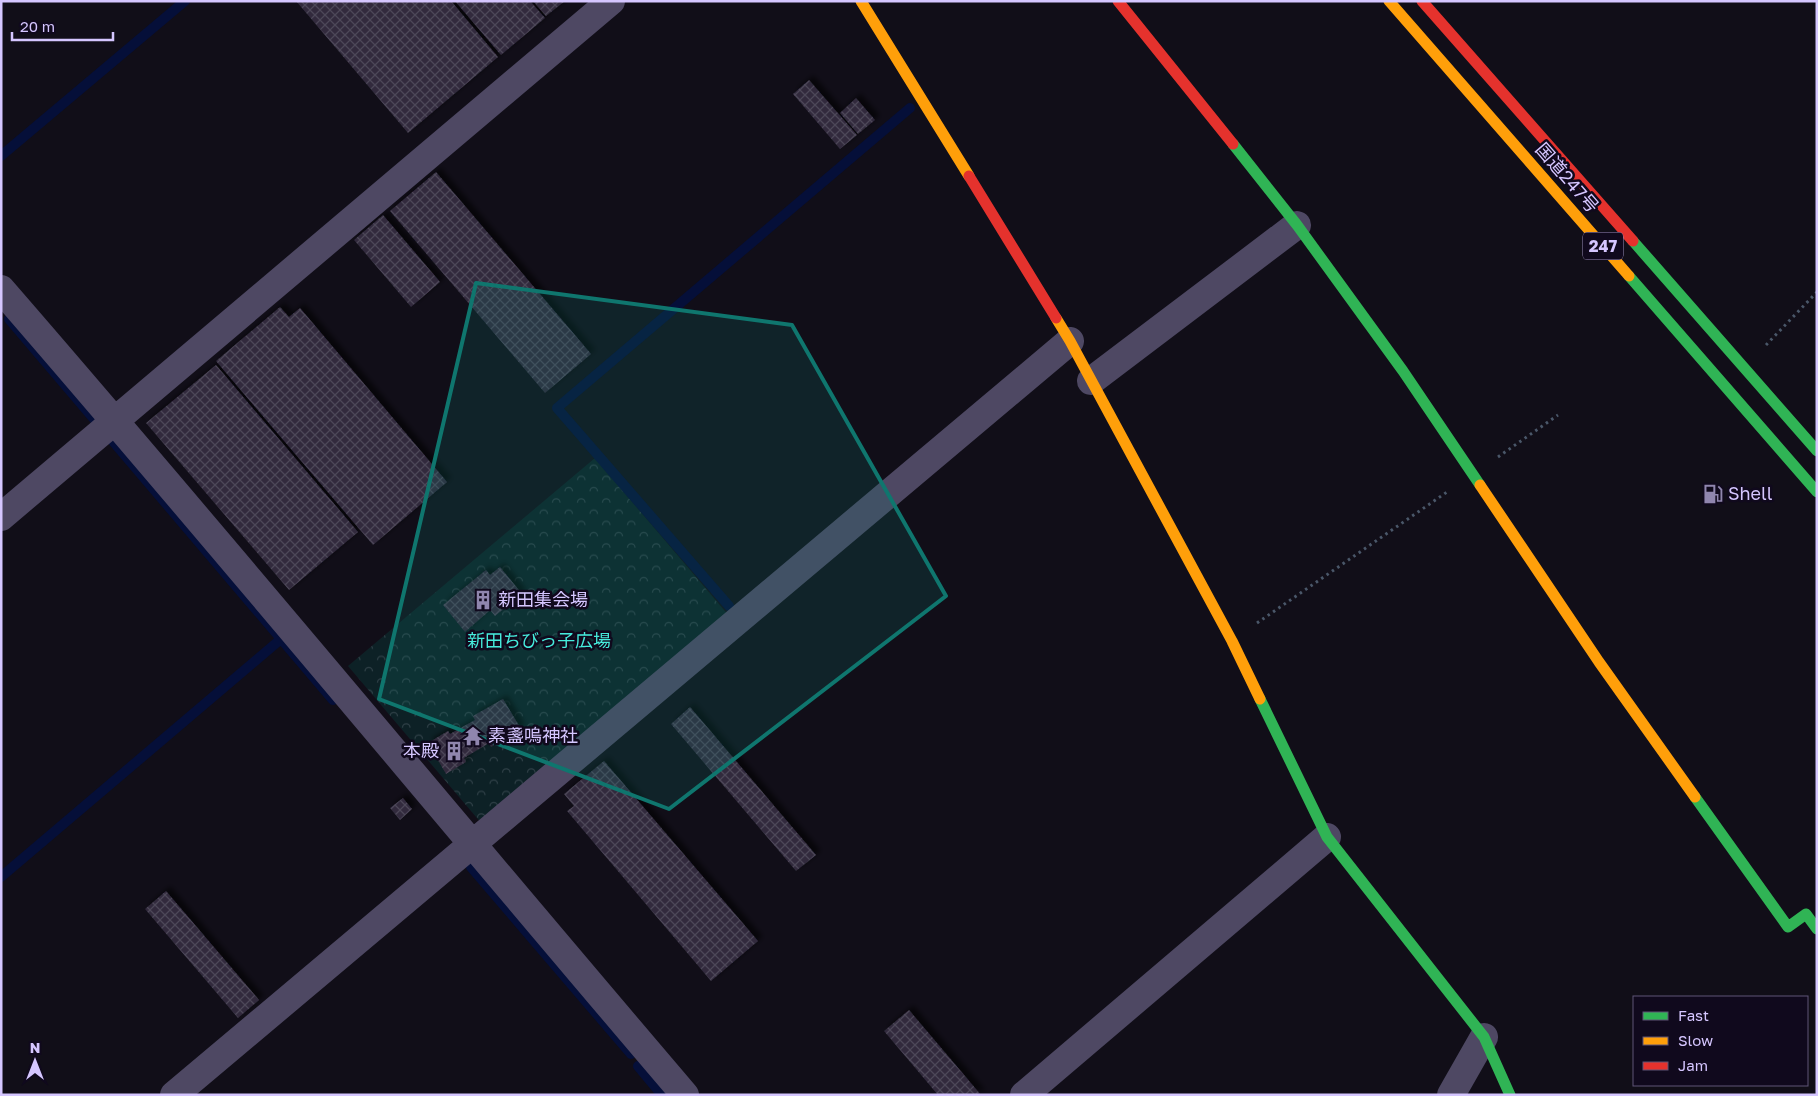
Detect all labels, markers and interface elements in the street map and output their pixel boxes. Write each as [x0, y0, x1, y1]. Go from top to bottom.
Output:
scale bar [12, 10, 114, 42]
text: 20 m [20, 17, 55, 35]
street label: 国道247号 [1532, 138, 1604, 217]
road number: 247 [1583, 232, 1623, 260]
place label: Shell [1728, 482, 1773, 504]
fuel station icon: Shell [1702, 483, 1724, 505]
place label: 新田集会場 [498, 588, 588, 610]
building icon: 新田集会場 [472, 589, 494, 611]
park label: 新田ちびっ子広場 [467, 629, 611, 651]
place label: 素盞嗚神社 [488, 724, 578, 746]
temple icon: 素盞嗚神社 [462, 725, 484, 747]
place label: 本殿 [403, 739, 439, 761]
building icon: 本殿 [443, 740, 465, 762]
legend [1633, 996, 1808, 1086]
text: Fast [1678, 1006, 1709, 1024]
text: Slow [1678, 1031, 1713, 1049]
north arrow [10, 1036, 60, 1086]
text: N [30, 1039, 40, 1056]
text: Jam [1678, 1056, 1708, 1074]

